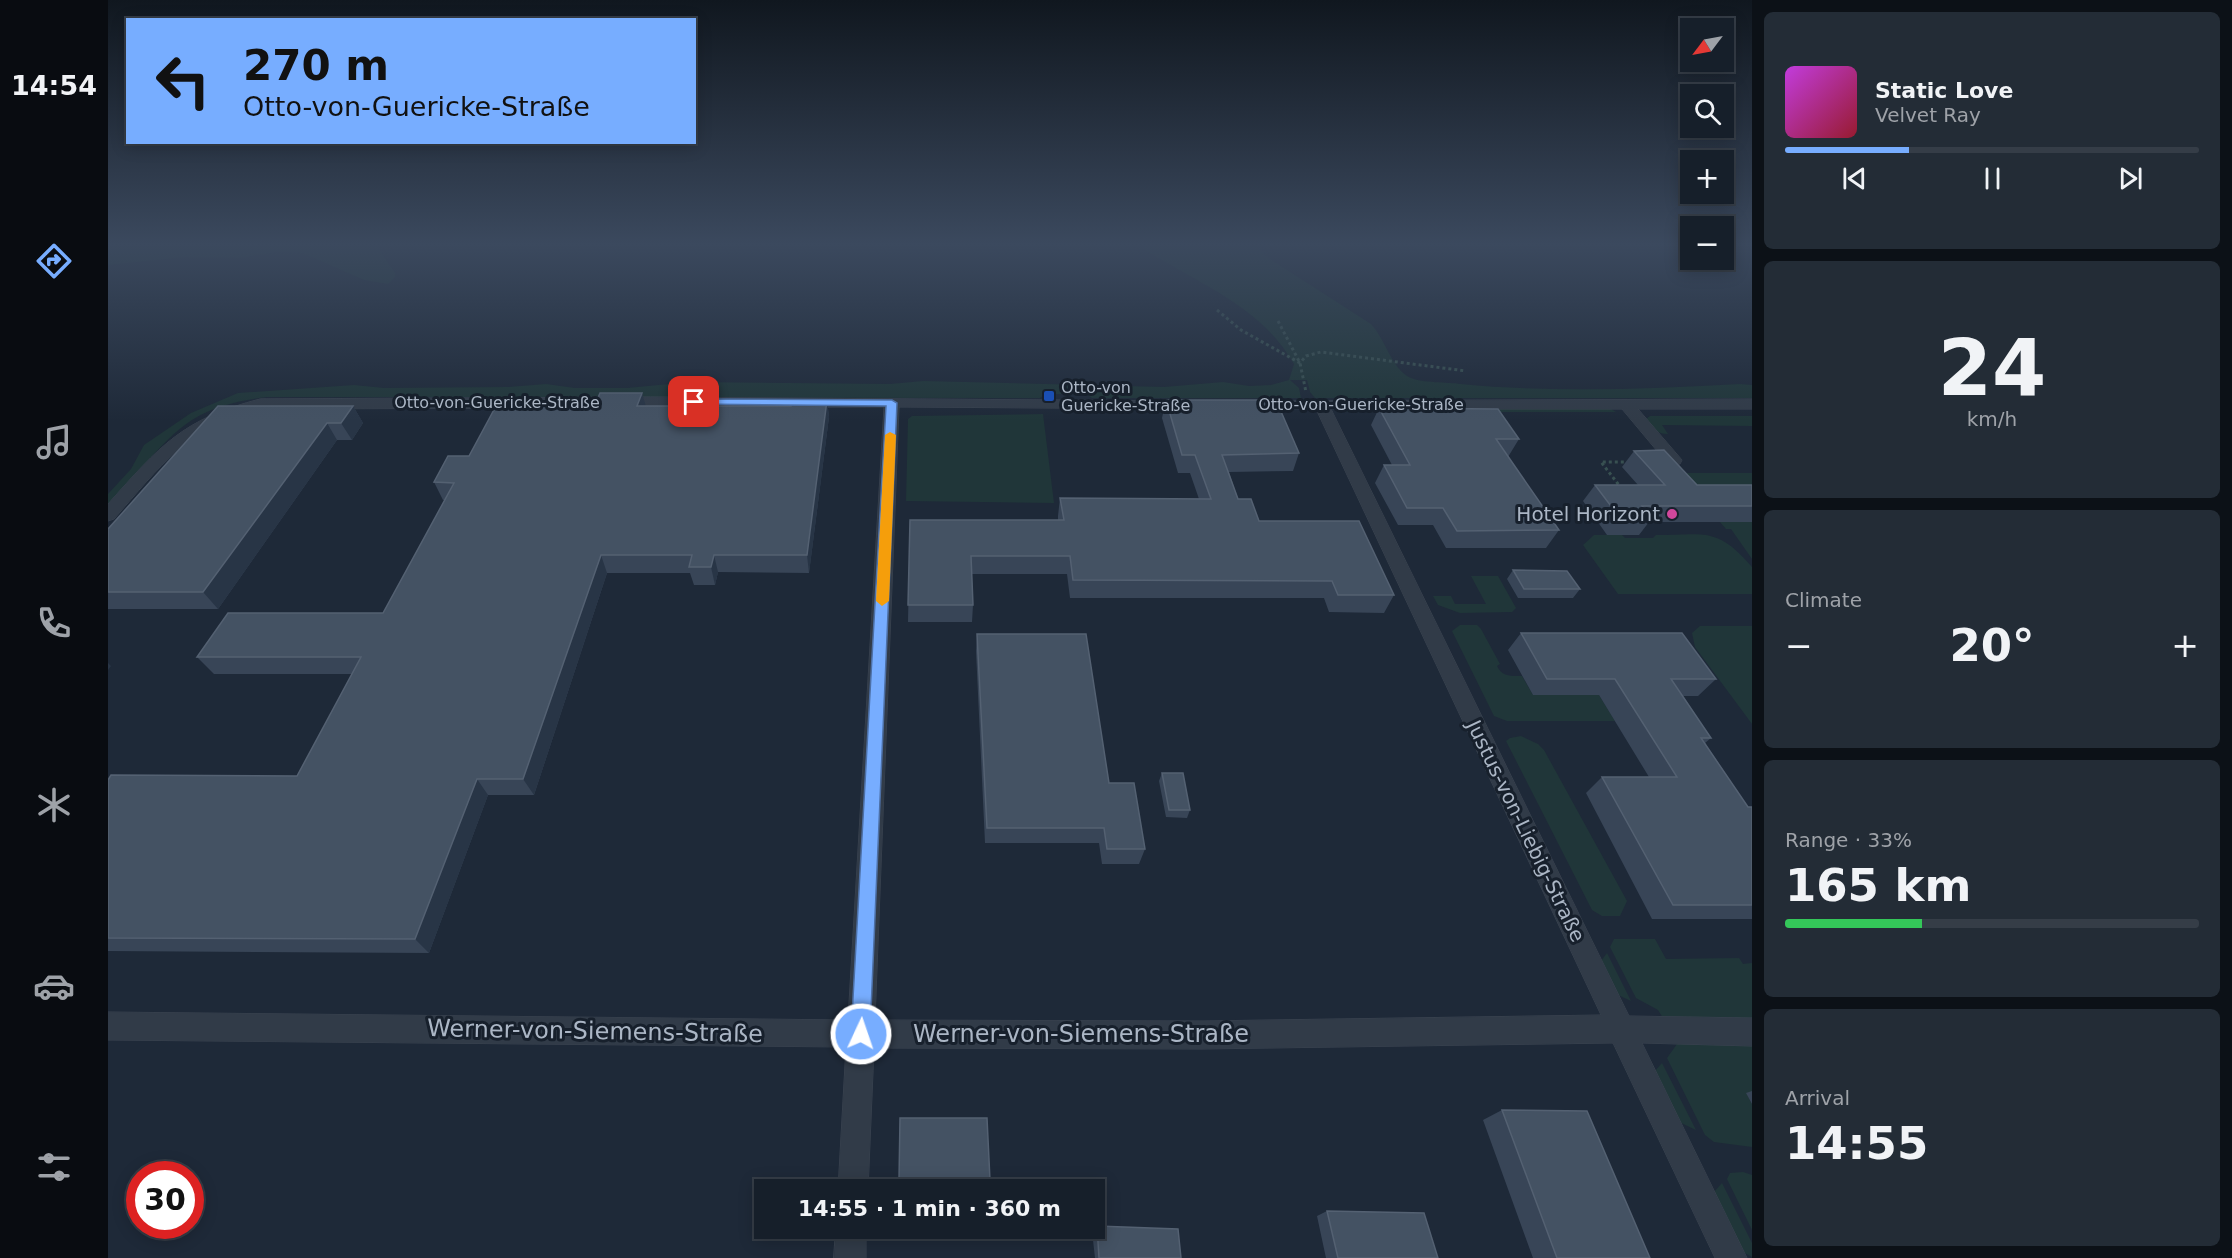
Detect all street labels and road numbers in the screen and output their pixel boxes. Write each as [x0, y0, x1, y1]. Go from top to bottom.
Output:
street label: Otto-von-Guericke-Straße [394, 393, 600, 412]
street label: Otto-von-Guericke-Straße [1258, 395, 1464, 414]
street label: Justus-von-Liebig-Straße [1461, 714, 1590, 946]
street label: Werner-von-Siemens-Straße [427, 1014, 763, 1048]
street label: Werner-von-Siemens-Straße [913, 1020, 1249, 1048]

